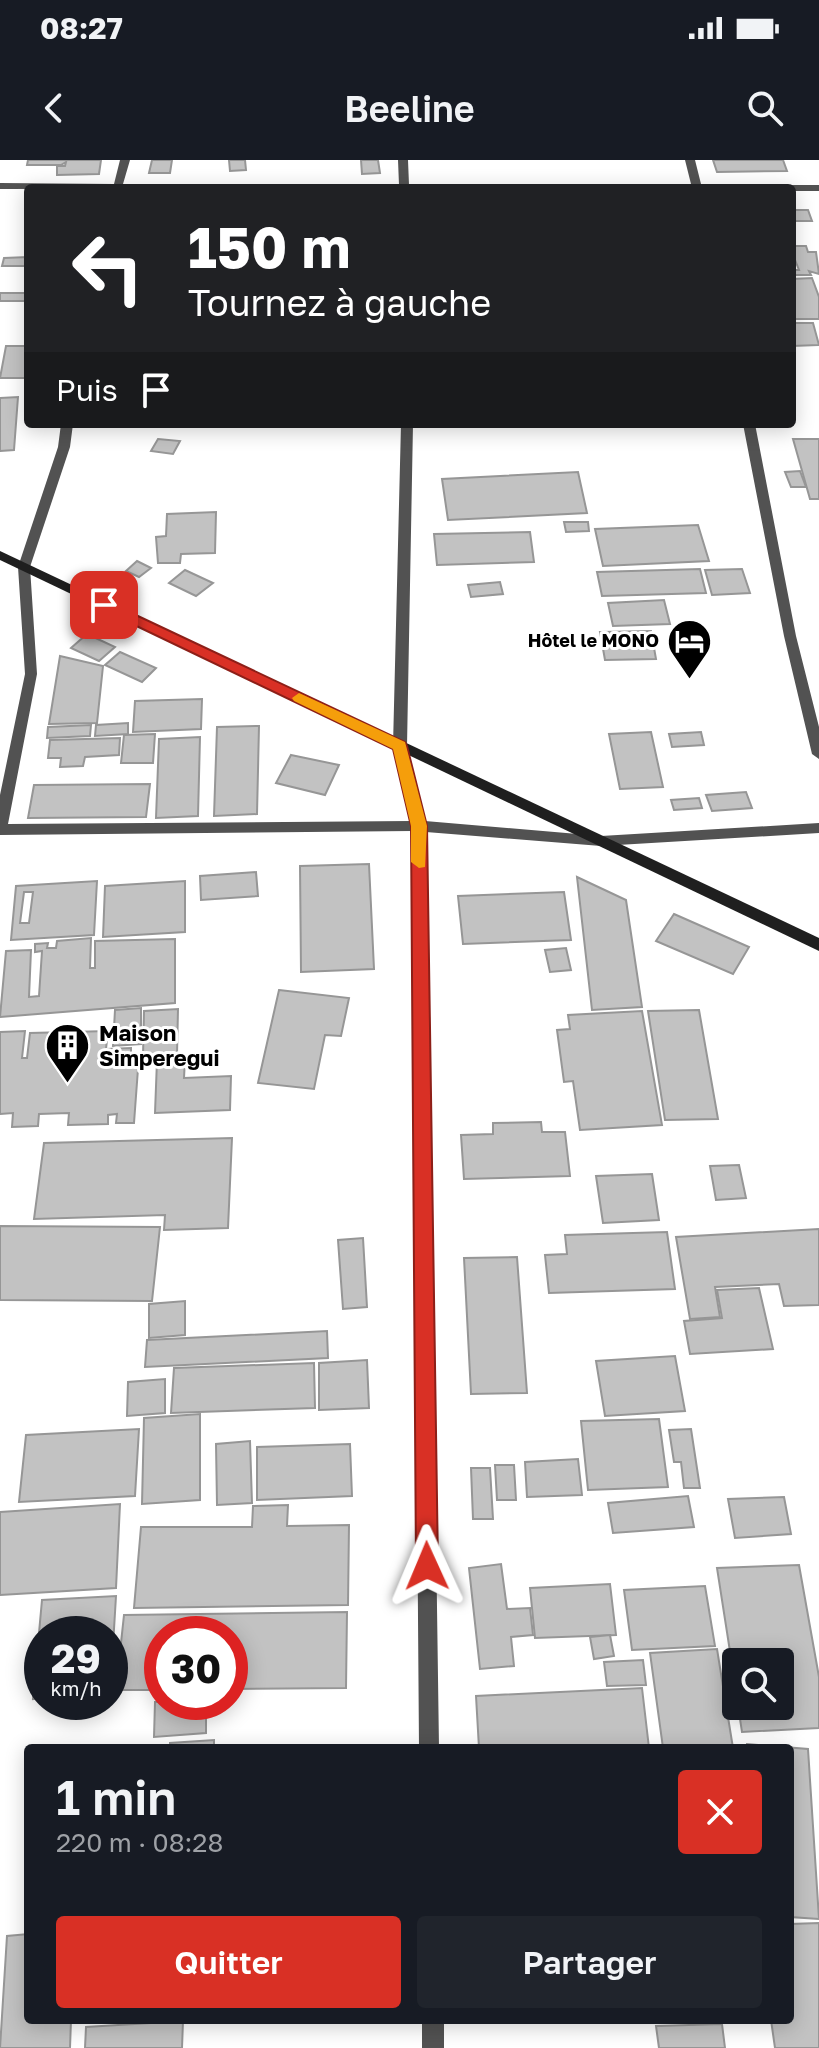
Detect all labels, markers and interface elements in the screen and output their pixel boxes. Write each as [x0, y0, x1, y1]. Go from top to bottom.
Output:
text: 08:27 [40, 10, 123, 46]
icon: back [32, 86, 76, 130]
icon: search [743, 86, 787, 130]
text: Beeline [344, 87, 475, 130]
text: 150 m [188, 213, 350, 280]
icon: left [56, 216, 160, 320]
text: Tournez à gauche [188, 281, 491, 324]
icon: arrive [134, 368, 178, 412]
text: Puis [56, 372, 118, 408]
pin [70, 571, 138, 639]
icon: arrive [82, 583, 126, 627]
hotel icon: Hôtel le MONO [666, 617, 714, 680]
place label: Hôtel le MONO [528, 629, 659, 651]
place label: Maison Simperegui [99, 1019, 219, 1071]
building icon: Maison Simperegui [44, 1022, 92, 1085]
position arrow [385, 1524, 469, 1608]
speed limit sign: 30 [144, 1616, 248, 1720]
text: 29 [51, 1634, 101, 1682]
map controls [722, 1648, 794, 1720]
button: search [722, 1648, 794, 1720]
text: km/h [51, 1676, 101, 1700]
text: 1 min [56, 1768, 176, 1826]
button: close [678, 1770, 762, 1854]
text: 220 m · 08:28 [56, 1827, 223, 1858]
button: Quitter [56, 1916, 401, 2008]
button: Partager [417, 1916, 762, 2008]

